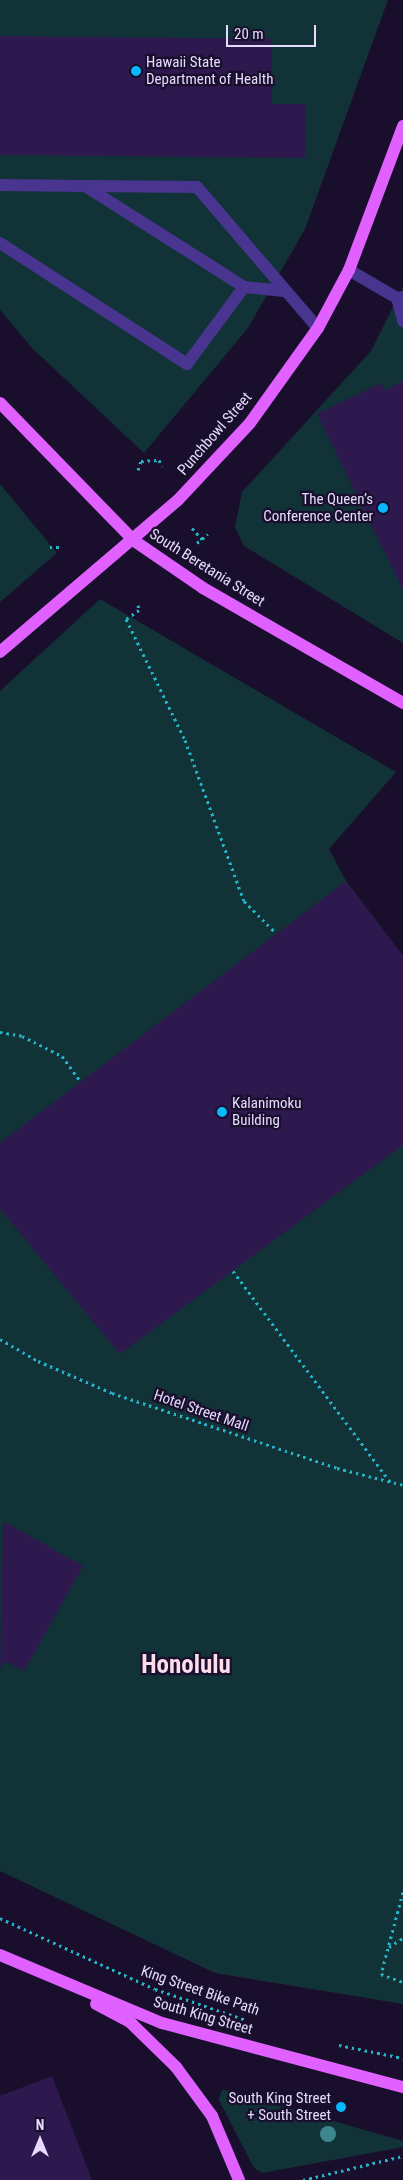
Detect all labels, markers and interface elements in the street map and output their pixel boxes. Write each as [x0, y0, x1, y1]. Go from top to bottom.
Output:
scale bar [228, 15, 318, 47]
text: 20 m [234, 25, 264, 43]
place label: Hawaii State Department of Health [146, 53, 273, 88]
marker: Hawaii State Department of Health [130, 65, 142, 77]
street label: Punchbowl Street [174, 389, 256, 479]
place label: The Queen’s Conference Center [263, 490, 373, 525]
marker: The Queen’s Conference Center [377, 502, 389, 514]
street label: South Beretania Street [146, 525, 268, 611]
place label: Kalanimoku Building [232, 1094, 302, 1129]
marker: Kalanimoku Building [216, 1106, 228, 1118]
street label: Hotel Street Mall [151, 1386, 251, 1436]
district label: Honolulu [141, 1650, 231, 1680]
street label: King Street Bike Path [138, 1962, 262, 2020]
street label: South King Street [151, 1993, 255, 2039]
place label: South King Street + South Street [228, 2089, 331, 2124]
marker: South King Street + South Street [335, 2101, 347, 2113]
north arrow [15, 2115, 65, 2165]
text: N [36, 2117, 44, 2133]

